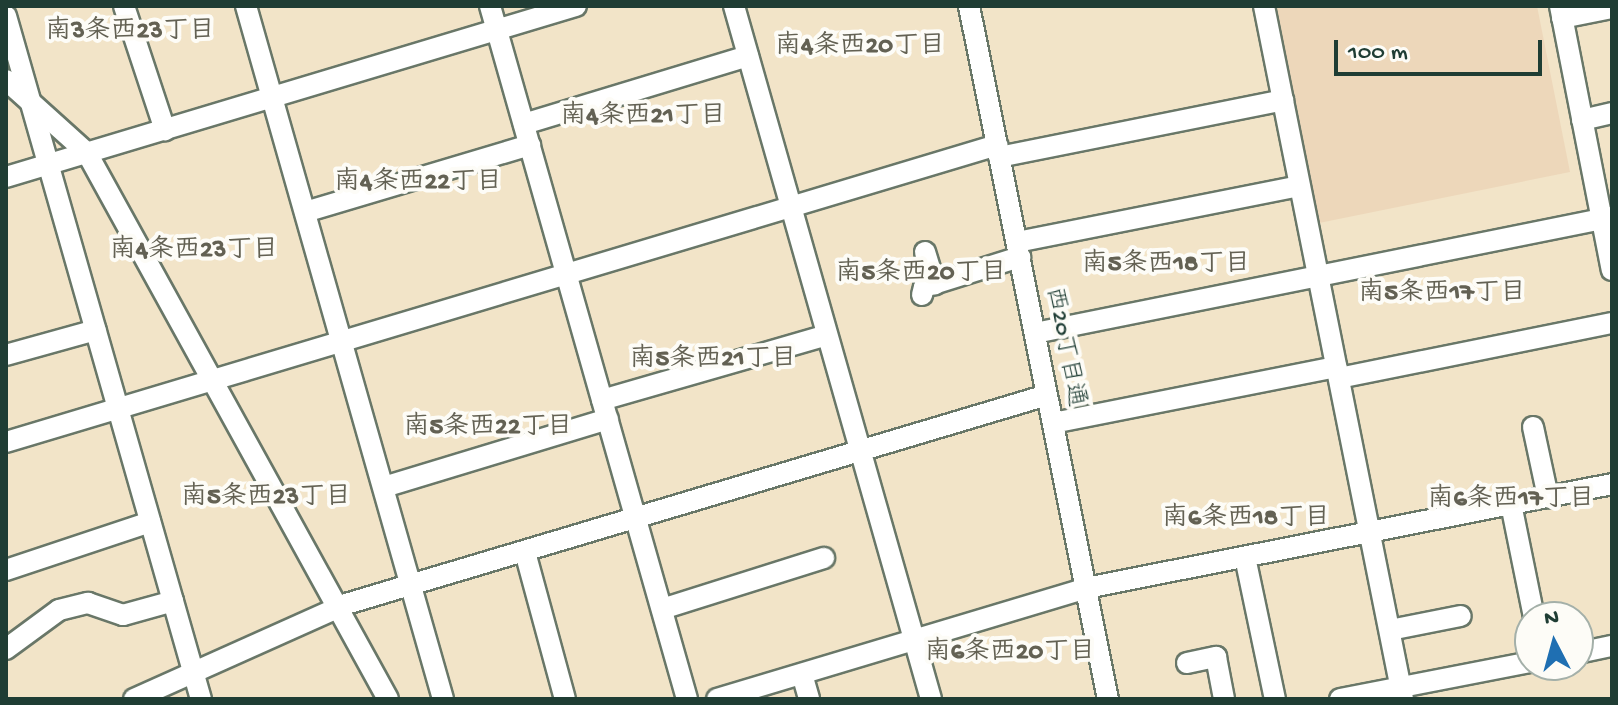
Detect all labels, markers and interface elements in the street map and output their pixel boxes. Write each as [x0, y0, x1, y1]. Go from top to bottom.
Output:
district label: 南3条西23丁目 [45, 17, 215, 49]
scale bar [1338, 24, 1546, 74]
district label: 南4条西20丁目 [775, 32, 945, 64]
text: 100 m [1348, 39, 1408, 68]
district label: 南4条西21丁目 [560, 102, 726, 134]
district label: 南4条西22丁目 [334, 168, 502, 200]
district label: 南4条西23丁目 [110, 236, 278, 268]
district label: 南5条西18丁目 [1082, 250, 1250, 282]
district label: 南5条西20丁目 [835, 259, 1007, 291]
district label: 南5条西17丁目 [1358, 279, 1526, 311]
street label: 西20丁目通 [1038, 285, 1090, 409]
district label: 南5条西21丁目 [630, 345, 796, 377]
district label: 南5条西22丁目 [403, 413, 573, 445]
district label: 南5条西23丁目 [181, 483, 351, 515]
district label: 南6条西17丁目 [1427, 485, 1595, 517]
district label: 南6条西18丁目 [1162, 504, 1330, 536]
north arrow [1514, 601, 1594, 681]
text: N [1543, 605, 1560, 633]
district label: 南6条西20丁目 [925, 638, 1095, 670]

